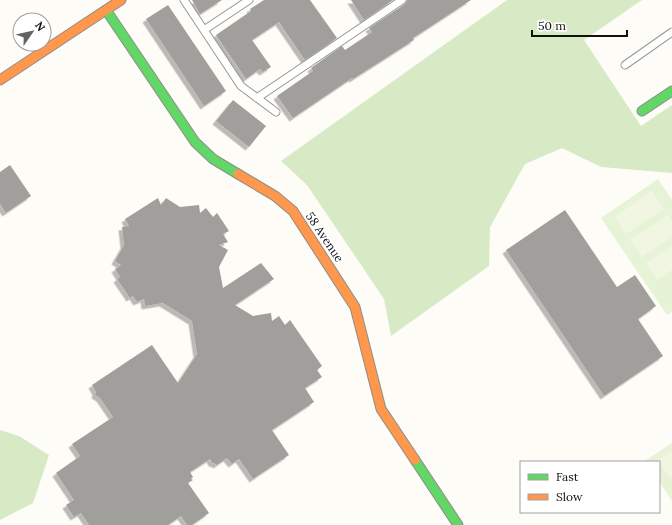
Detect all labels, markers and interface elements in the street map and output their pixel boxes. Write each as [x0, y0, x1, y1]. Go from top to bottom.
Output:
north arrow [12, 12, 52, 52]
scale bar [532, 12, 627, 38]
text: 50 m [538, 18, 566, 33]
text: N [32, 19, 49, 34]
street label: 58 Avenue [303, 209, 347, 265]
legend [520, 461, 660, 513]
text: Fast [556, 469, 579, 484]
text: Slow [556, 489, 583, 504]

